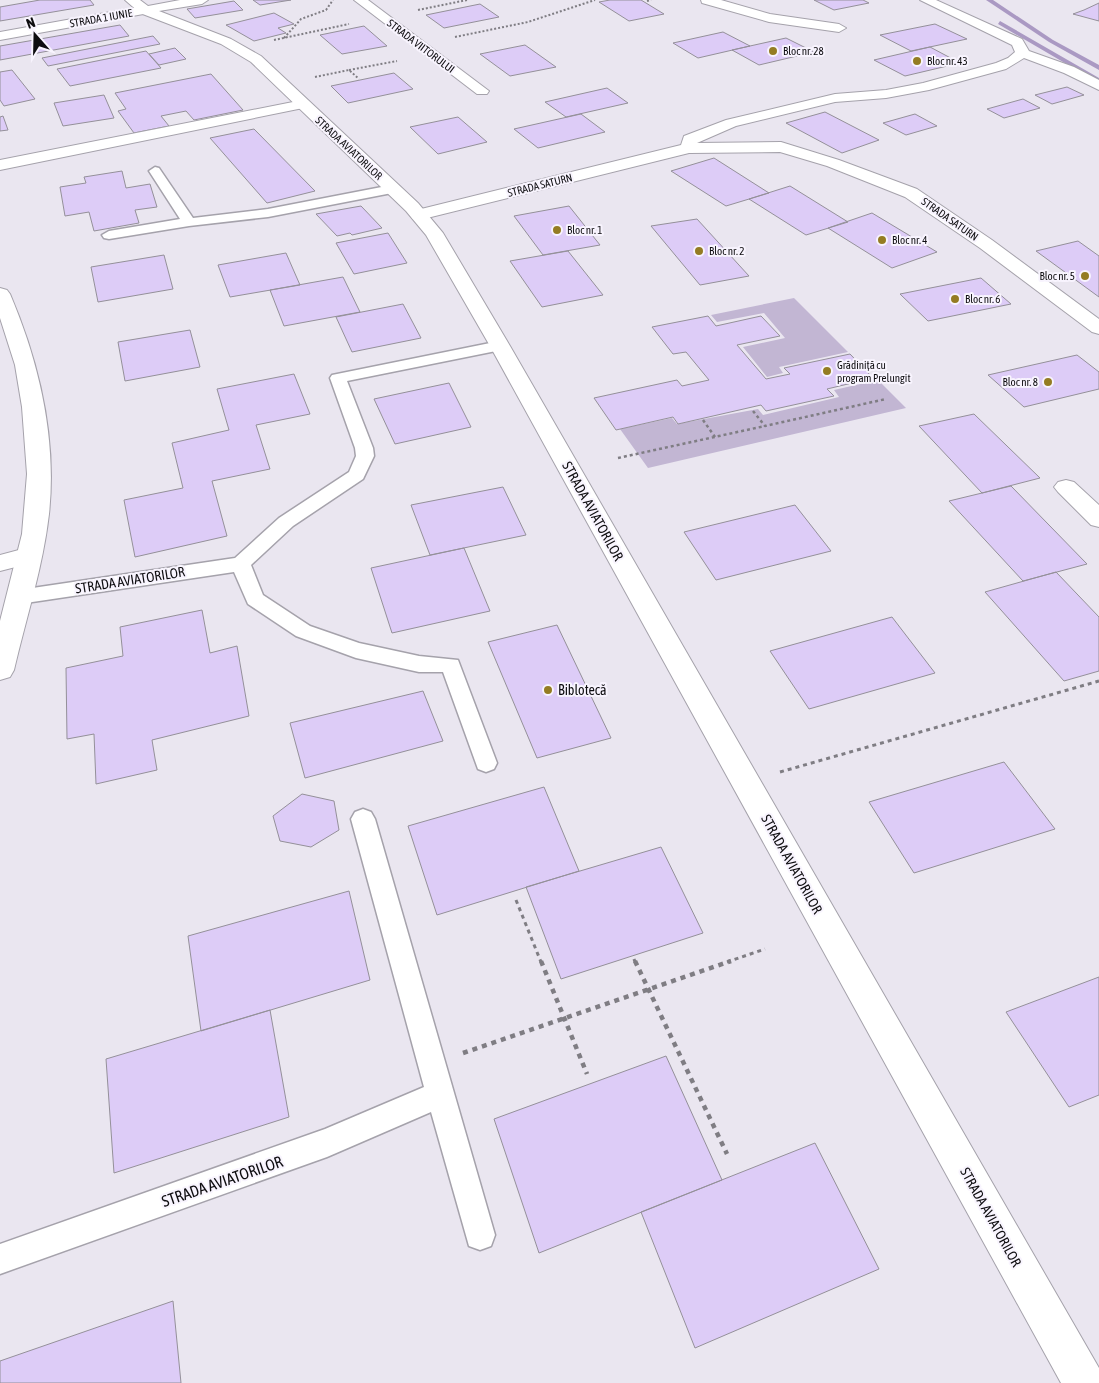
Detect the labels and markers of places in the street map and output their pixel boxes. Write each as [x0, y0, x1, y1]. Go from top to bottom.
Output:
marker: Bloc nr. 28 [767, 45, 779, 57]
place label: Bloc nr. 28 [783, 45, 824, 57]
marker: Bloc nr. 43 [911, 55, 923, 67]
place label: Bloc nr. 43 [927, 55, 968, 67]
marker: Bloc nr. 1 [551, 224, 563, 236]
place label: Bloc nr. 1 [567, 224, 603, 236]
marker: Bloc nr. 4 [876, 234, 888, 246]
place label: Bloc nr. 4 [892, 234, 928, 246]
marker: Bloc nr. 2 [693, 245, 705, 257]
place label: Bloc nr. 2 [709, 245, 745, 257]
place label: Bloc nr. 5 [1039, 270, 1075, 282]
marker: Bloc nr. 5 [1079, 270, 1091, 282]
marker: Bloc nr. 6 [949, 293, 961, 305]
place label: Bloc nr. 6 [965, 293, 1001, 305]
place label: Grădiniță cu program Prelungit [837, 359, 911, 384]
marker: Grădiniță cu program Prelungit [821, 365, 833, 377]
place label: Bloc nr. 8 [1002, 376, 1038, 388]
marker: Bloc nr. 8 [1042, 376, 1054, 388]
place label: Biblotecă [558, 682, 607, 698]
marker: Biblotecă [542, 684, 554, 696]

